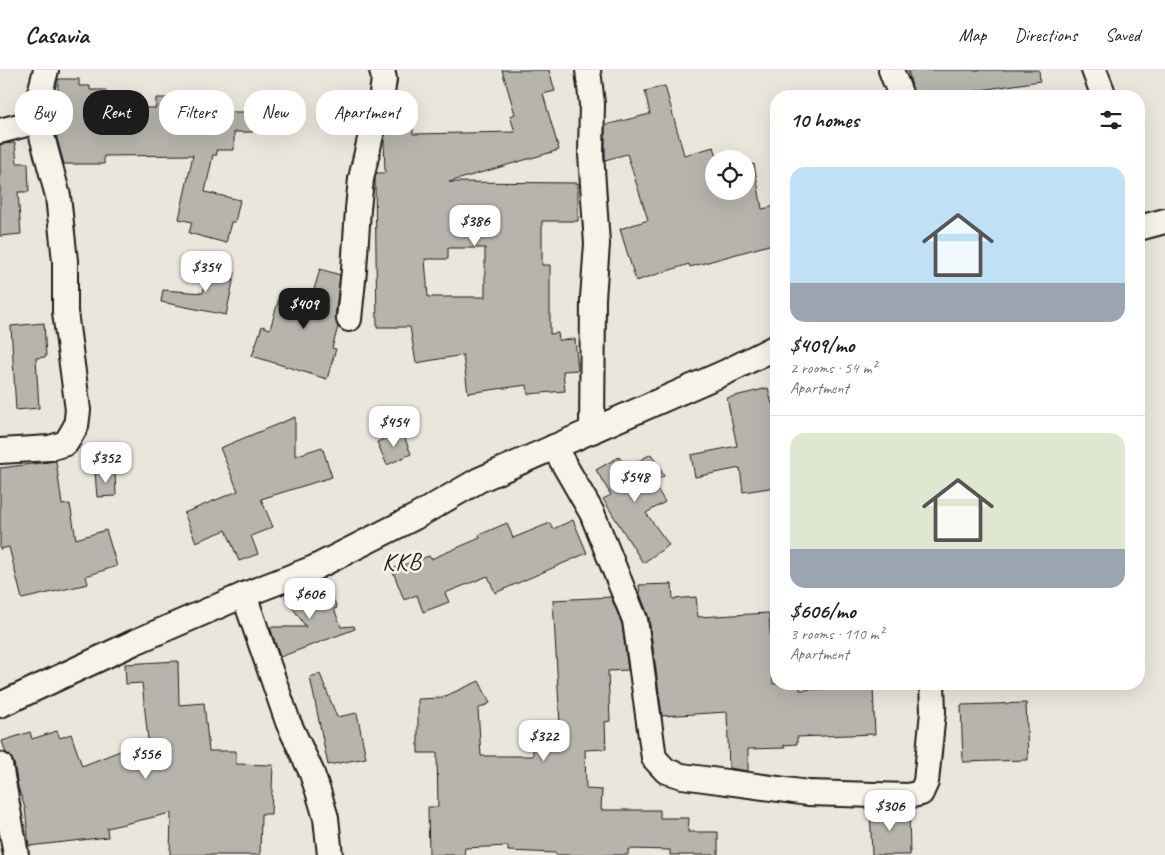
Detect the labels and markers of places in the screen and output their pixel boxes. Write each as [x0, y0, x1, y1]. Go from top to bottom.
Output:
pin: $386 [445, 204, 505, 247]
pin: $354 [176, 250, 236, 293]
pin: $409 [274, 288, 334, 330]
pin: $454 [364, 406, 424, 448]
pin: $352 [76, 442, 136, 484]
pin: $548 [605, 460, 665, 503]
pin: $606 [280, 578, 340, 620]
pin: $322 [514, 720, 574, 762]
pin: $556 [116, 738, 176, 780]
pin: $306 [860, 790, 920, 832]

